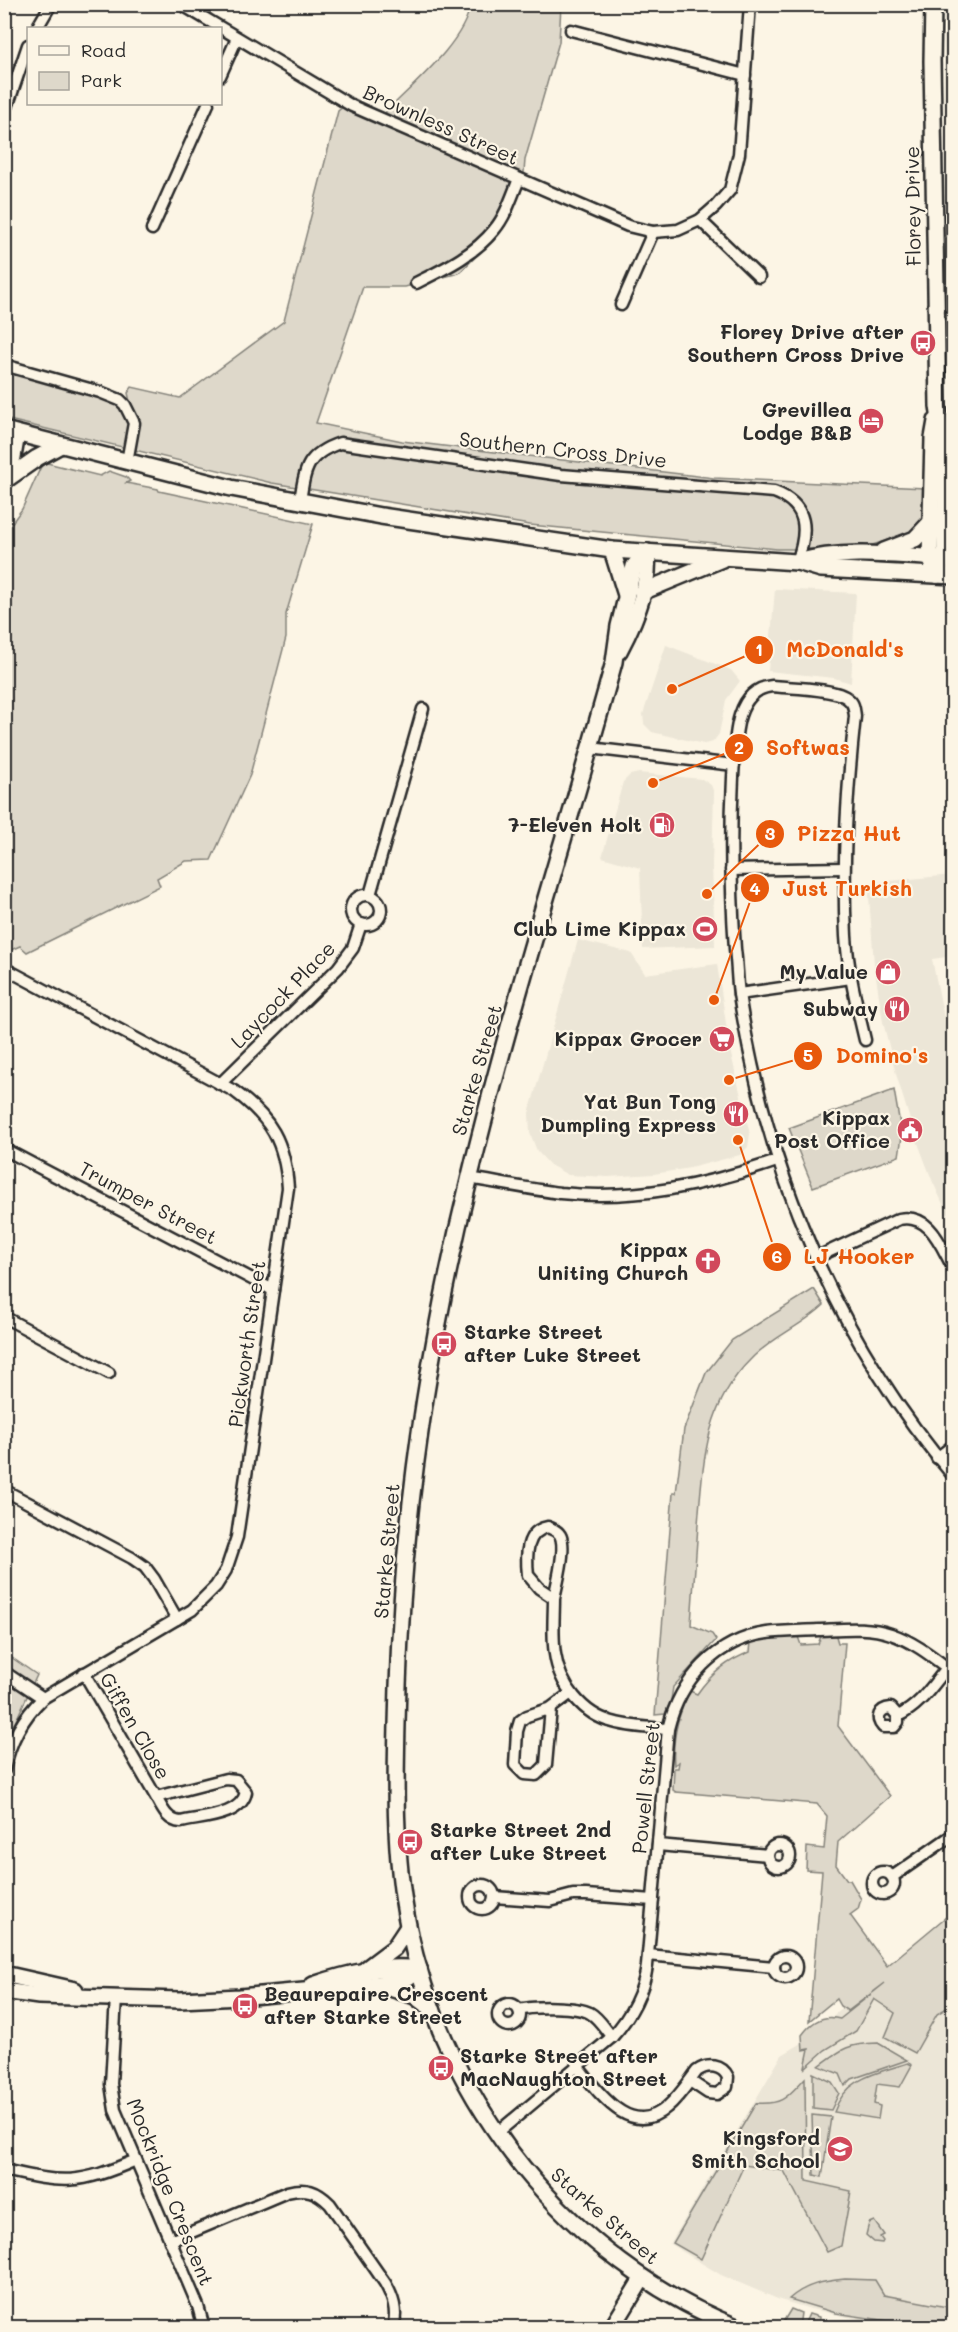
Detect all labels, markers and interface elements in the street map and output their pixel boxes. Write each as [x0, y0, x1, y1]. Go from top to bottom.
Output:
legend [27, 27, 222, 105]
text: Road [81, 38, 126, 62]
text: Park [81, 68, 122, 92]
street label: Brownless Street [359, 78, 523, 170]
street label: Florey Drive [898, 146, 926, 266]
place label: Florey Drive after Southern Cross Drive [687, 318, 904, 367]
bus stop icon: Florey Drive after Southern Cross Drive [908, 328, 938, 358]
place label: Grevillea Lodge B&B [743, 396, 852, 445]
hotel icon: Grevillea Lodge B&B [856, 406, 886, 436]
street label: Southern Cross Drive [458, 425, 668, 473]
callout: McDonald's [744, 631, 915, 670]
text: McDonald's [786, 635, 904, 662]
text: 1 [755, 637, 763, 661]
callout: Softwas [724, 729, 862, 768]
text: Softwas [766, 733, 850, 760]
text: 2 [734, 735, 744, 759]
fuel station icon: 7-Eleven Holt [647, 810, 677, 840]
place label: 7-Eleven Holt [508, 811, 642, 837]
callout: Pizza Hut [755, 815, 913, 854]
text: Pizza Hut [797, 819, 901, 846]
text: 3 [765, 821, 776, 845]
callout: Just Turkish [740, 869, 924, 908]
text: Just Turkish [782, 874, 912, 901]
text: 4 [749, 876, 761, 900]
sports icon: Club Lime Kippax [690, 914, 720, 944]
place label: Club Lime Kippax [513, 915, 686, 941]
street label: Laycock Place [224, 935, 340, 1054]
shop icon: My Value [873, 957, 903, 987]
place label: My Value [779, 958, 868, 984]
restaurant icon: Subway [882, 994, 912, 1024]
place label: Subway [803, 995, 878, 1021]
street label: Starke Street [445, 1001, 507, 1138]
supermarket icon: Kippax Grocer [707, 1024, 737, 1054]
place label: Kippax Grocer [555, 1025, 702, 1051]
callout: Domino's [793, 1036, 940, 1075]
text: Domino's [836, 1041, 928, 1068]
text: 5 [803, 1043, 813, 1067]
place label: Yat Bun Tong Dumpling Express [541, 1088, 716, 1137]
restaurant icon: Yat Bun Tong Dumpling Express [721, 1099, 751, 1129]
place label: Kippax Post Office [774, 1104, 890, 1153]
public building icon: Kippax Post Office [895, 1115, 925, 1145]
street label: Trumper Street [75, 1155, 222, 1249]
place label: Kippax Uniting Church [538, 1236, 688, 1285]
callout: LJ Hooker [762, 1237, 926, 1276]
text: LJ Hooker [804, 1242, 914, 1269]
text: 6 [772, 1244, 783, 1268]
church icon: Kippax Uniting Church [693, 1246, 723, 1276]
street label: Pickworth Street [221, 1259, 271, 1429]
place label: Starke Street after Luke Street [464, 1318, 641, 1367]
bus stop icon: Starke Street after Luke Street [429, 1329, 459, 1359]
street label: Starke Street [367, 1482, 405, 1620]
street label: Giffen Close [95, 1667, 177, 1784]
street label: Powell Street [625, 1721, 665, 1855]
place label: Starke Street 2nd after Luke Street [430, 1816, 611, 1865]
bus stop icon: Starke Street 2nd after Luke Street [395, 1827, 425, 1857]
place label: Beaurepaire Crescent after Starke Street [264, 1980, 488, 2029]
bus stop icon: Beaurepaire Crescent after Starke Street [230, 1991, 260, 2021]
place label: Starke Street after MacNaughton Street [460, 2042, 667, 2091]
bus stop icon: Starke Street after MacNaughton Street [426, 2053, 456, 2083]
street label: Mockridge Crescent [121, 2094, 220, 2289]
place label: Kingsford Smith School [691, 2124, 820, 2173]
school or university icon: Kingsford Smith School [825, 2134, 855, 2164]
street label: Starke Street [546, 2161, 665, 2270]

